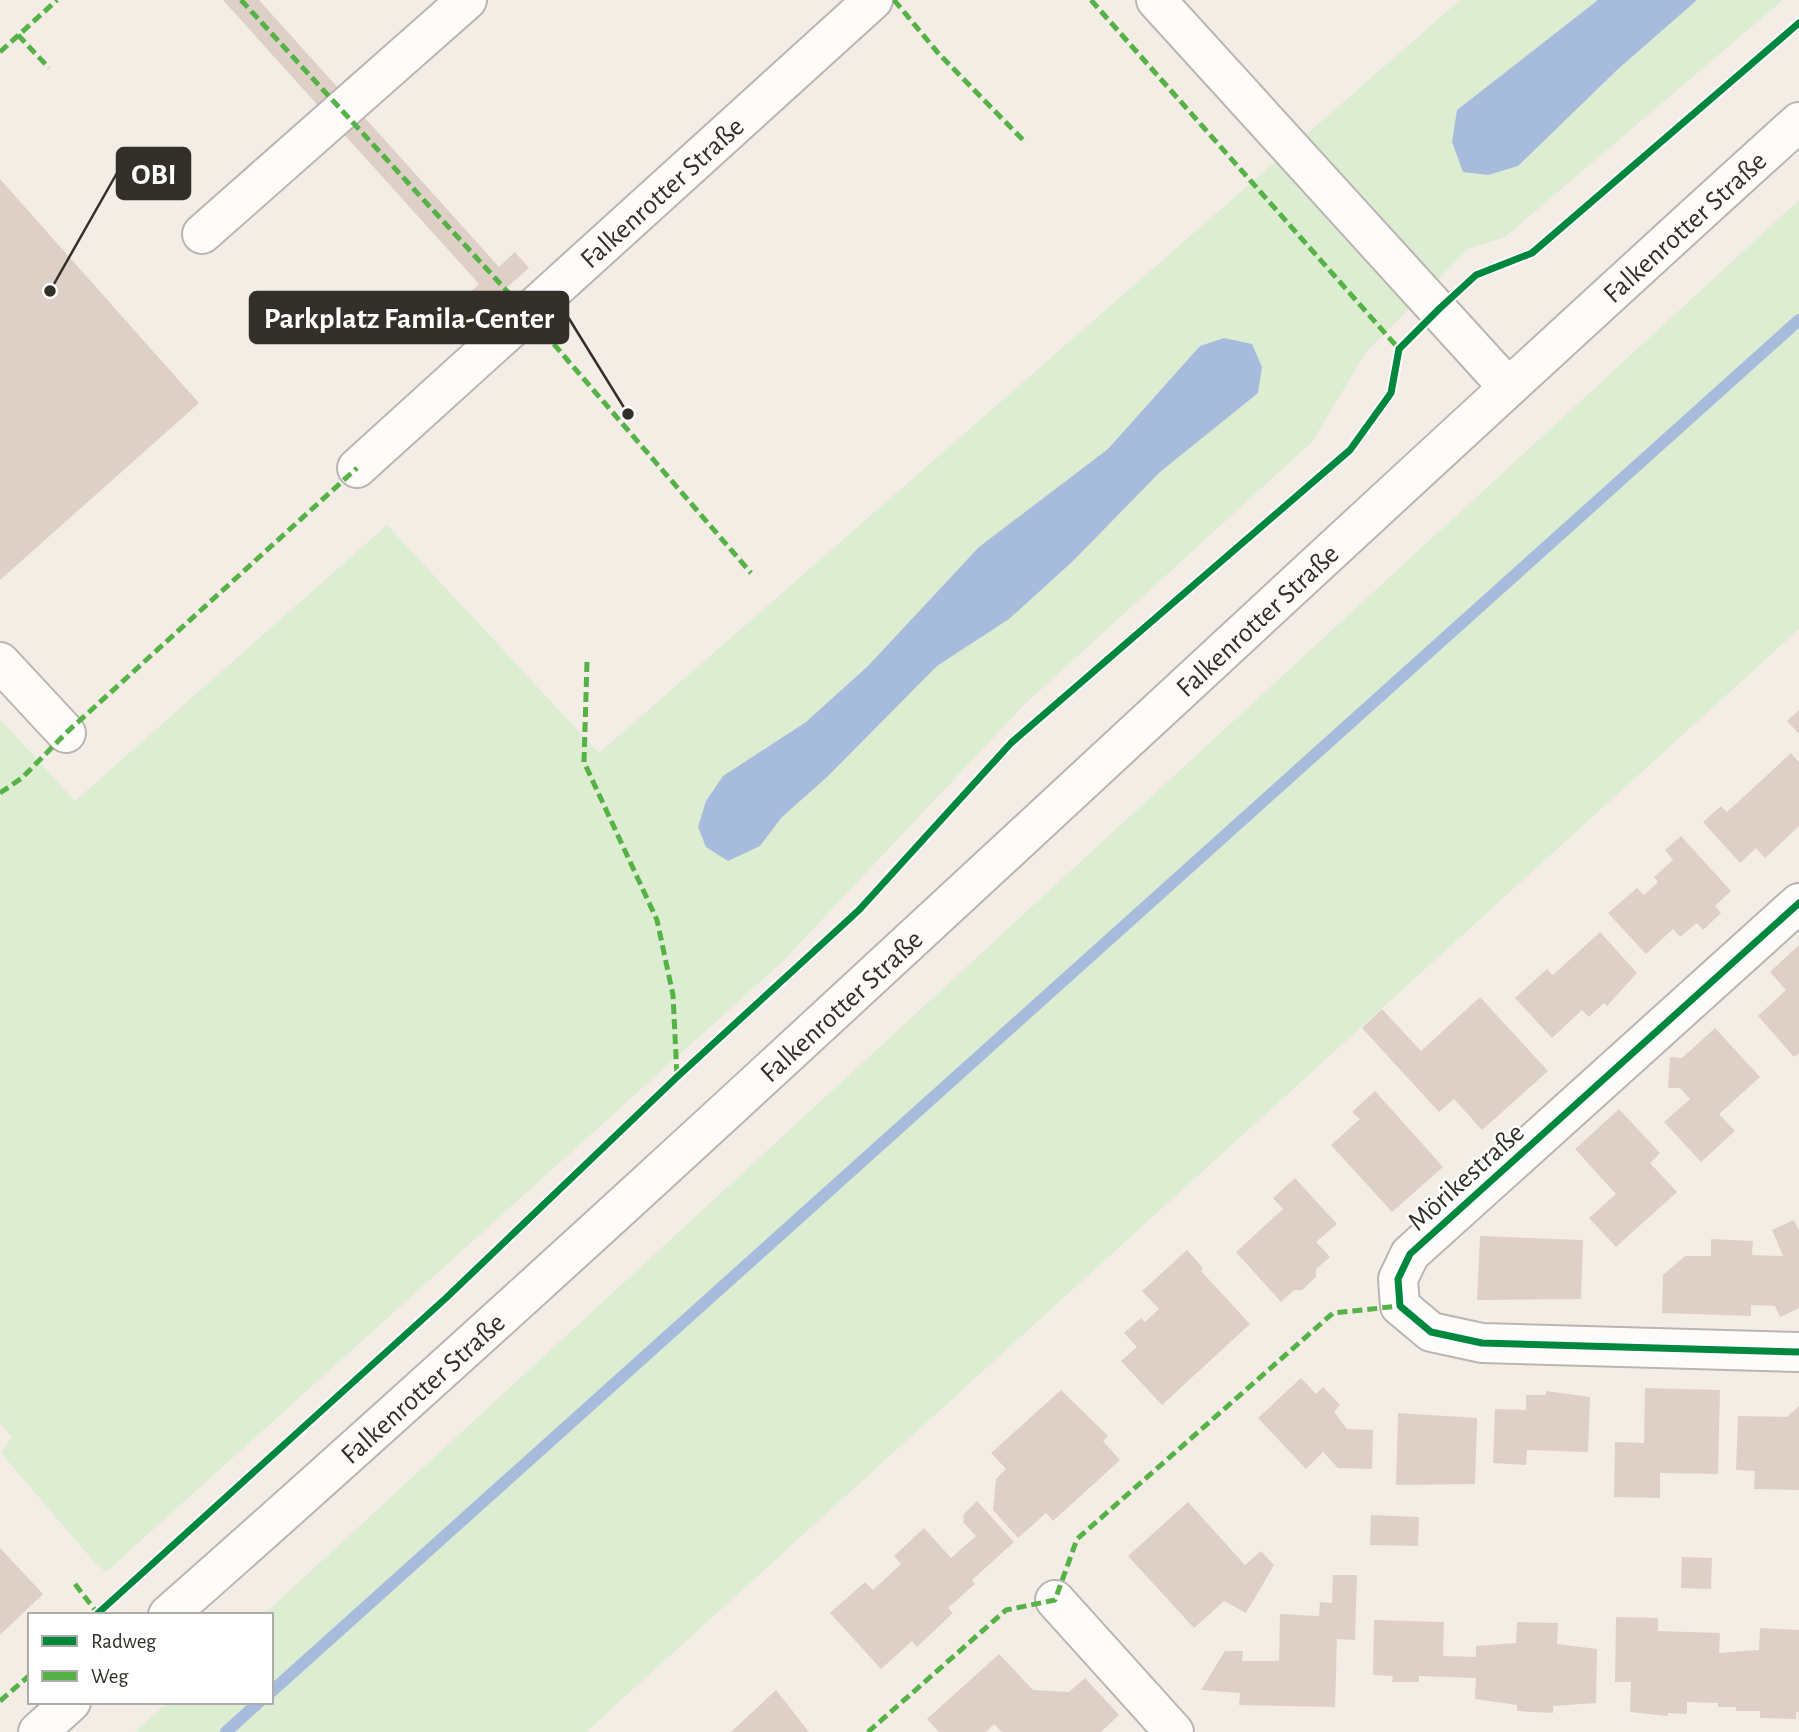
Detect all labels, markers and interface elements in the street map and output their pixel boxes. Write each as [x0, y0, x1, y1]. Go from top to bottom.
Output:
street label: Falkenrotter Straße [576, 113, 750, 274]
street label: Falkenrotter Straße [1599, 147, 1772, 309]
callout: OBI [117, 148, 190, 199]
text: OBI [131, 160, 177, 190]
callout: Parkplatz Famila-Center [250, 292, 568, 343]
text: Parkplatz Famila-Center [264, 304, 555, 334]
street label: Falkenrotter Straße [1172, 540, 1345, 703]
street label: Falkenrotter Straße [756, 925, 929, 1088]
street label: Mörikestraße [1403, 1118, 1530, 1237]
street label: Falkenrotter Straße [336, 1309, 511, 1470]
legend [28, 1613, 273, 1704]
text: Radweg [91, 1631, 157, 1652]
text: Weg [91, 1666, 129, 1687]

